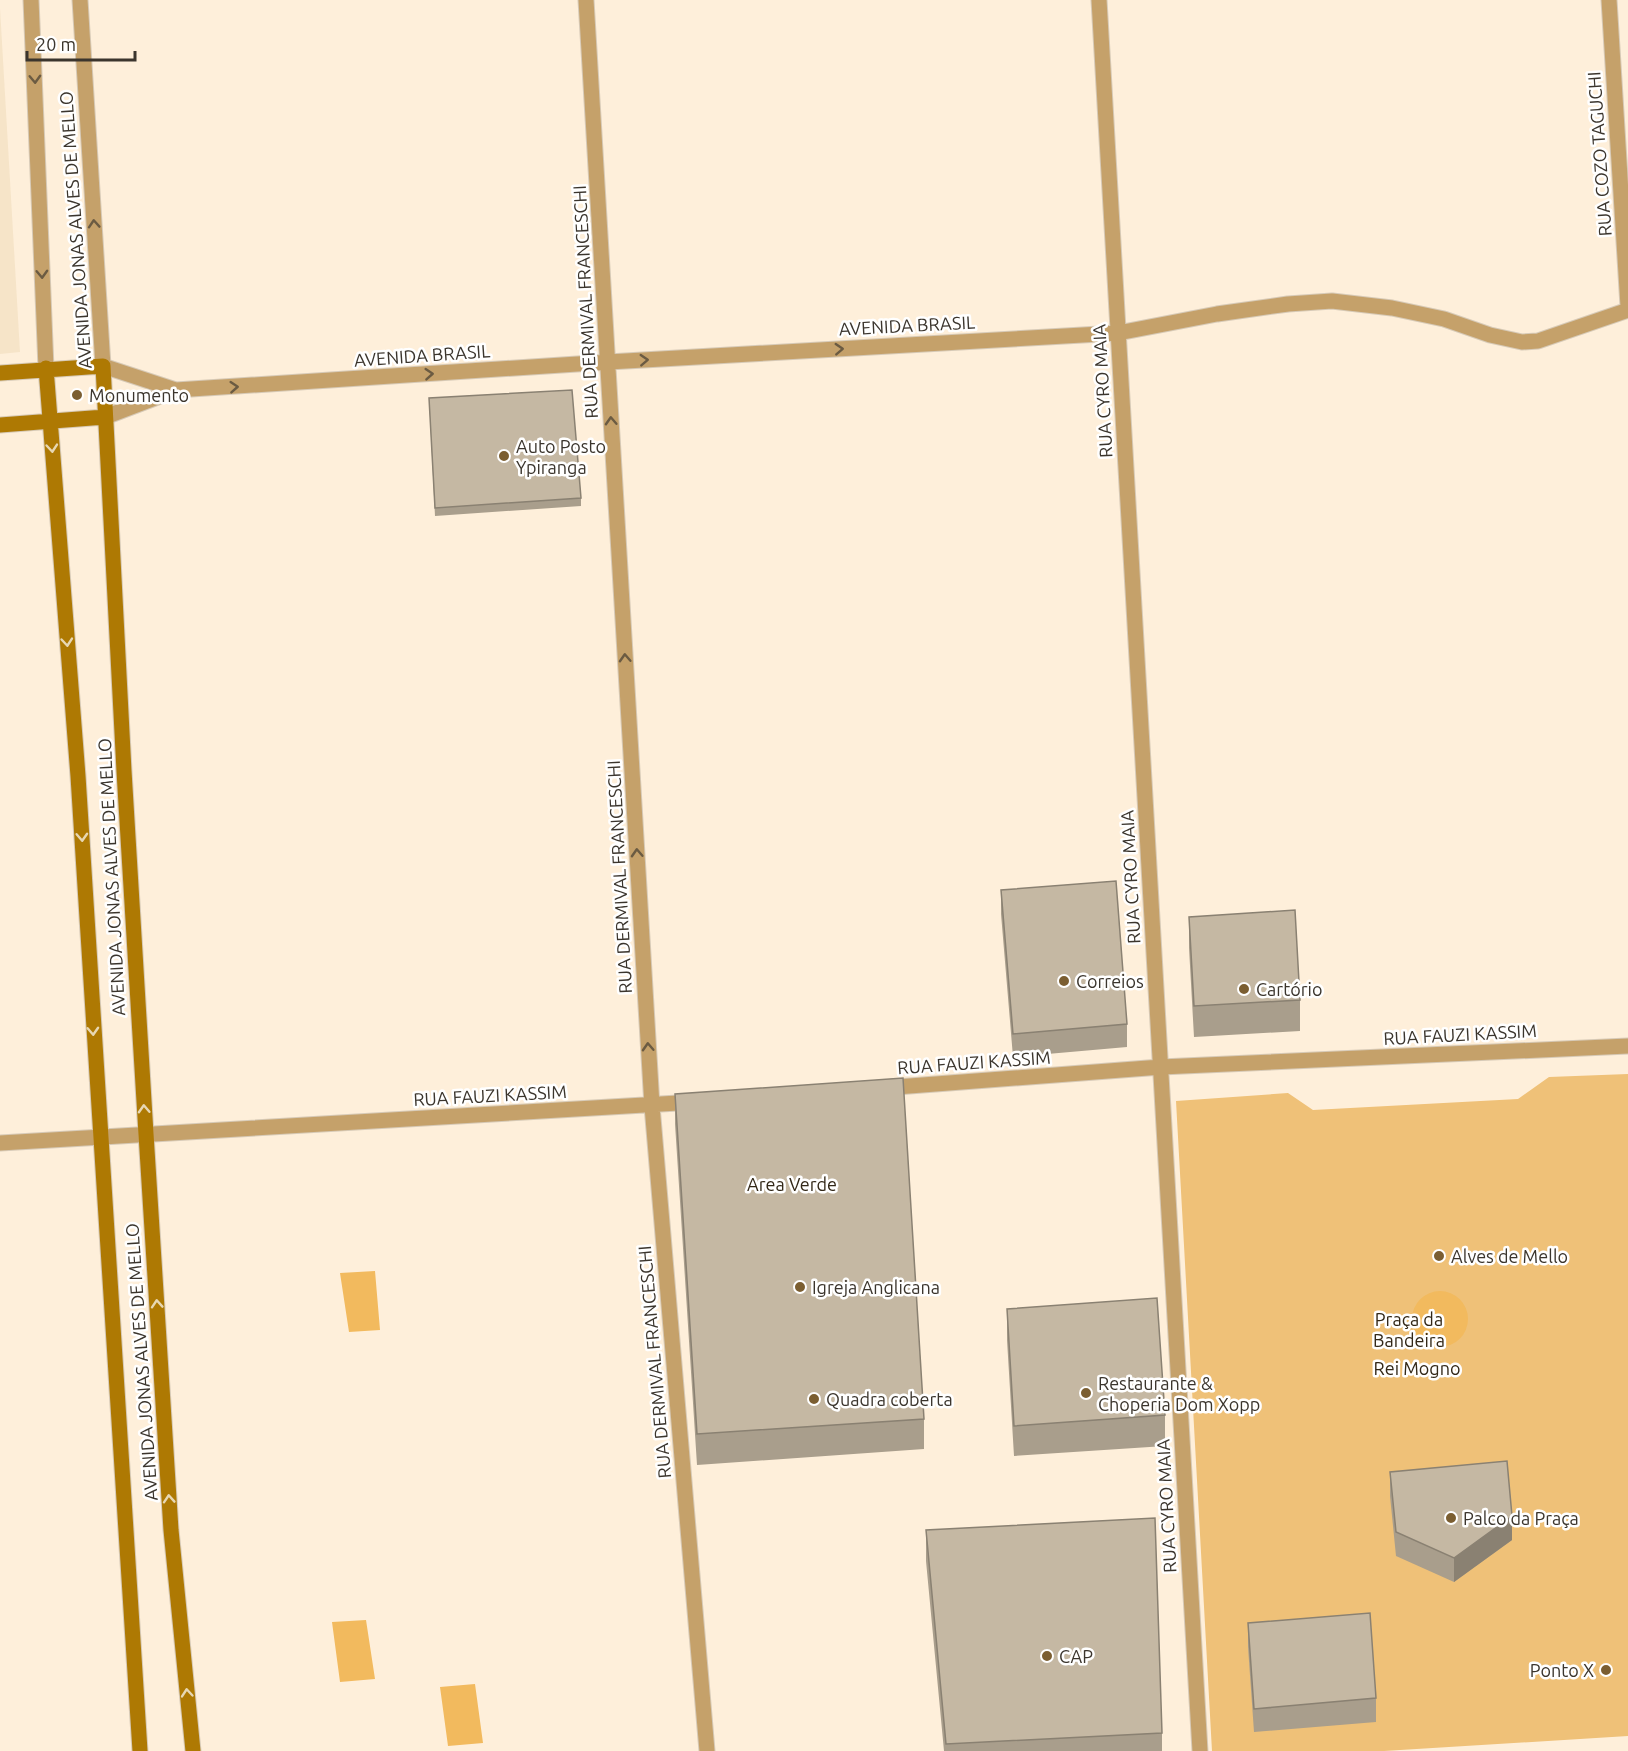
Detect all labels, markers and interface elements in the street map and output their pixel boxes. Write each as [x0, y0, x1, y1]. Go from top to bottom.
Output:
scale bar [27, 24, 135, 62]
text: 20 m [36, 34, 76, 54]
street label: RUA COZO TAGUCHI [1583, 71, 1615, 237]
one-way arrow [28, 75, 41, 84]
street label: AVENIDA JONAS ALVES DE MELLO [55, 91, 95, 369]
street label: RUA DERMIVAL FRANCESCHI [569, 185, 601, 419]
one-way arrow [88, 219, 101, 228]
one-way arrow [36, 270, 49, 279]
street label: AVENIDA BRASIL [838, 311, 976, 339]
street label: RUA CYRO MAIA [1088, 323, 1115, 458]
street label: AVENIDA BRASIL [353, 340, 491, 370]
one-way arrow [835, 342, 844, 355]
one-way arrow [640, 354, 649, 367]
one-way arrow [424, 368, 433, 381]
one-way arrow [230, 380, 239, 393]
place label: Monumento [89, 385, 189, 405]
marker: Monumento [70, 388, 84, 402]
one-way arrow [605, 417, 618, 426]
place label: Auto Posto Ypiranga [516, 436, 606, 477]
one-way arrow [45, 443, 58, 452]
marker: Auto Posto Ypiranga [497, 449, 511, 463]
one-way arrow [60, 638, 73, 647]
one-way arrow [619, 653, 632, 663]
street label: AVENIDA JONAS ALVES DE MELLO [94, 738, 128, 1016]
street label: RUA DERMIVAL FRANCESCHI [603, 760, 635, 994]
street label: RUA CYRO MAIA [1116, 809, 1143, 944]
one-way arrow [75, 832, 88, 841]
one-way arrow [630, 848, 643, 857]
place label: Correios [1076, 971, 1144, 991]
marker: Correios [1057, 974, 1071, 988]
place label: Cartório [1256, 979, 1322, 999]
marker: Cartório [1237, 982, 1251, 996]
street label: RUA FAUZI KASSIM [1383, 1020, 1537, 1048]
one-way arrow [87, 1027, 100, 1036]
one-way arrow [642, 1043, 655, 1052]
street label: RUA FAUZI KASSIM [897, 1047, 1051, 1077]
street label: RUA FAUZI KASSIM [413, 1081, 567, 1109]
one-way arrow [138, 1105, 151, 1114]
park label: Area Verde [747, 1174, 837, 1194]
street label: AVENIDA JONAS ALVES DE MELLO [121, 1223, 161, 1501]
street label: RUA DERMIVAL FRANCESCHI [634, 1245, 674, 1479]
place label: Alves de Mello [1451, 1246, 1568, 1266]
marker: Alves de Mello [1432, 1249, 1446, 1263]
place label: Igreja Anglicana [812, 1277, 940, 1297]
marker: Igreja Anglicana [793, 1280, 807, 1294]
one-way arrow [150, 1299, 163, 1308]
park label: Praça da Bandeira [1373, 1309, 1445, 1350]
park label: Rei Mogno [1374, 1358, 1460, 1378]
place label: Restaurante & Choperia Dom Xopp [1098, 1373, 1260, 1414]
marker: Restaurante & Choperia Dom Xopp [1079, 1386, 1093, 1400]
place label: Quadra coberta [826, 1389, 953, 1410]
marker: Quadra coberta [807, 1392, 821, 1406]
street label: RUA CYRO MAIA [1152, 1438, 1179, 1573]
one-way arrow [163, 1494, 176, 1503]
place label: Palco da Praça [1463, 1508, 1579, 1528]
marker: Palco da Praça [1444, 1511, 1458, 1525]
place label: CAP [1059, 1646, 1093, 1666]
marker: CAP [1040, 1649, 1054, 1663]
place label: Ponto X [1530, 1660, 1594, 1680]
marker: Ponto X [1599, 1663, 1613, 1677]
one-way arrow [181, 1688, 194, 1697]

